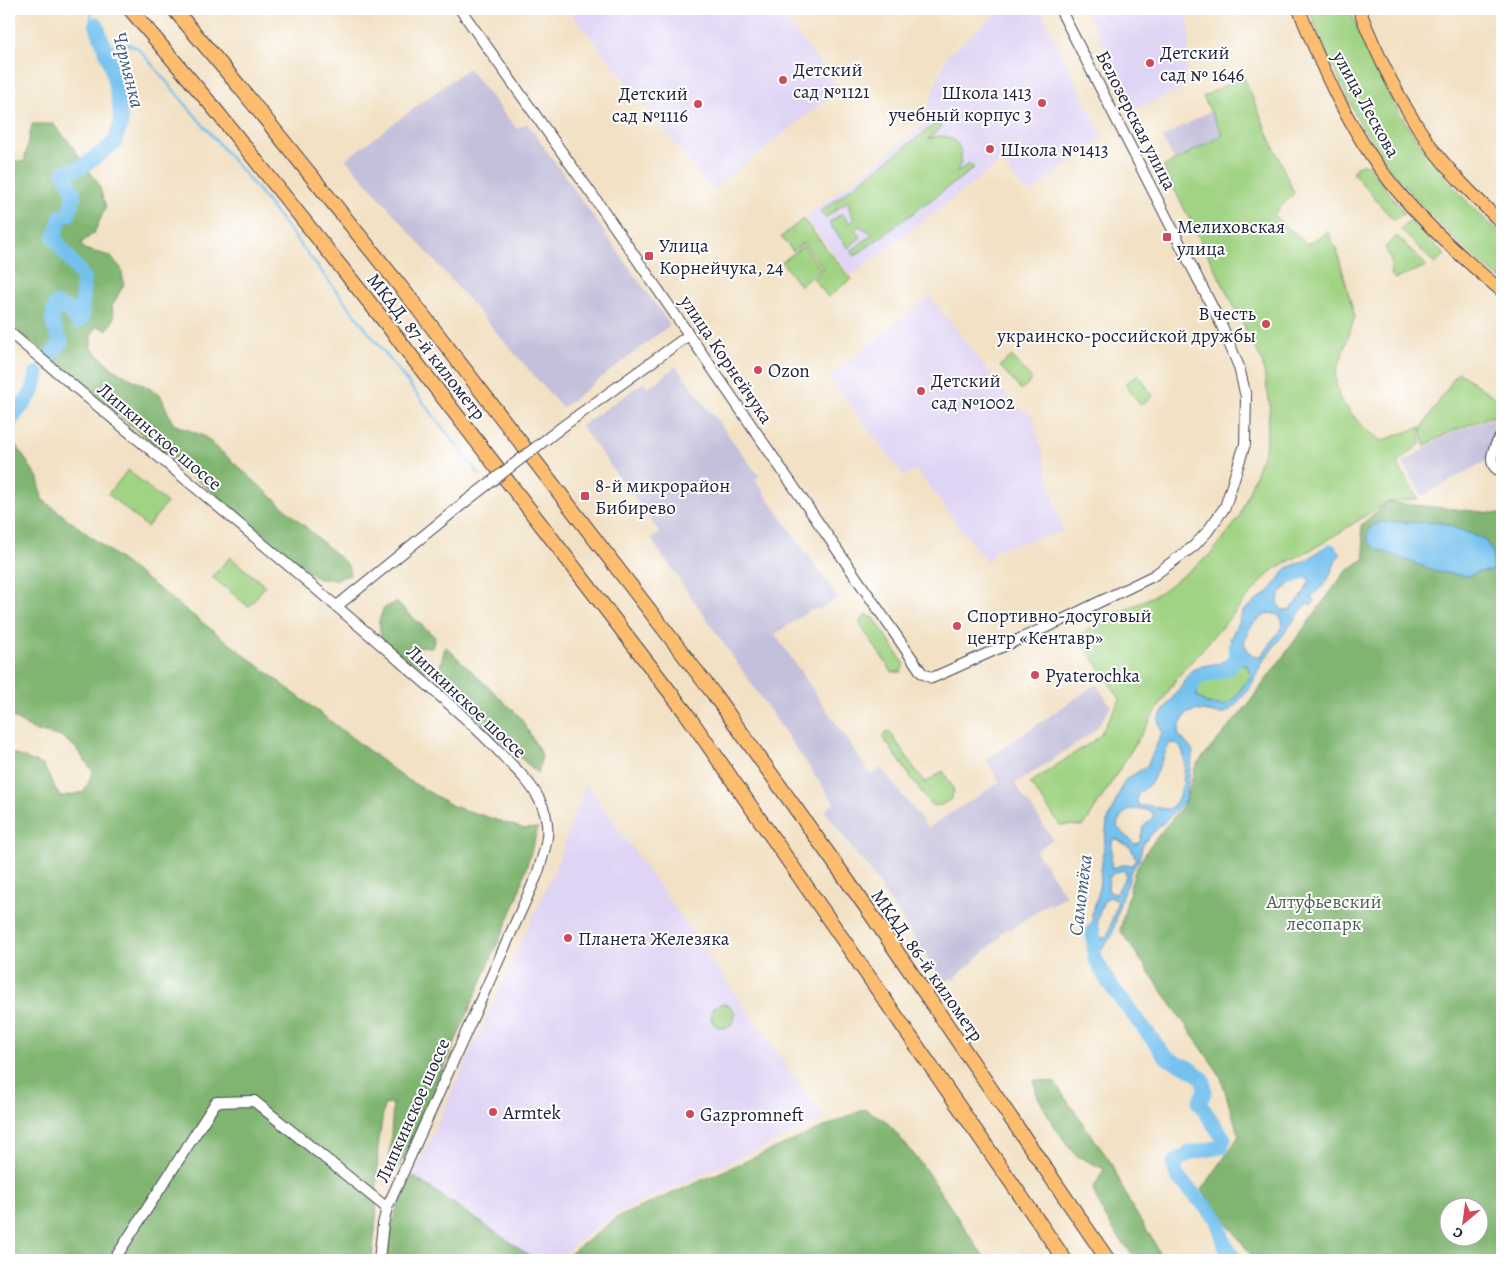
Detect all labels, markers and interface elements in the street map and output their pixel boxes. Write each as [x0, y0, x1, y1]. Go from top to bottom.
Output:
water label: Чермянка [106, 29, 151, 111]
place label: Детский сад № 1646 [1160, 40, 1245, 88]
street label: Белозерская улица [1090, 46, 1183, 195]
street label: улица Лескова [1326, 46, 1406, 163]
place label: Детский сад №1121 [793, 57, 870, 105]
marker: Детский сад № 1646 [1144, 57, 1156, 69]
marker: Детский сад №1121 [777, 74, 789, 86]
place label: Школа 1413 учебный корпус 3 [888, 80, 1032, 128]
place label: Детский сад №1116 [612, 81, 688, 129]
marker: Школа 1413 учебный корпус 3 [1036, 97, 1048, 109]
marker: Детский сад №1116 [692, 98, 704, 110]
place label: Школа №1413 [1000, 137, 1109, 163]
marker: Школа №1413 [984, 143, 996, 155]
place label: Мелиховская улица [1176, 214, 1285, 262]
marker: Мелиховская улица [1161, 231, 1173, 243]
place label: Улица Корнейчука, 24 [659, 233, 784, 281]
marker: Улица Корнейчука, 24 [643, 250, 655, 262]
street label: МКАД, 87-й километр [361, 268, 492, 425]
street label: улица Корнейчука [673, 289, 779, 429]
place label: В честь украинско-российской дружбы [996, 301, 1256, 349]
marker: В честь украинско-российской дружбы [1260, 318, 1272, 330]
place label: Ozon [768, 358, 810, 384]
marker: Ozon [752, 364, 764, 376]
place label: Детский сад №1002 [931, 368, 1015, 416]
street label: Липкинское шоссе [91, 377, 227, 497]
marker: Детский сад №1002 [915, 385, 927, 397]
place label: 8-й микрорайон Бибирево [595, 473, 730, 521]
marker: 8-й микрорайон Бибирево [579, 490, 591, 502]
place label: Спортивно-досуговый центр «Кентавр» [967, 603, 1152, 651]
marker: Спортивно-досуговый центр «Кентавр» [951, 620, 963, 632]
street label: Липкинское шоссе [401, 639, 532, 764]
place label: Pyaterochka [1045, 663, 1140, 689]
marker: Pyaterochka [1029, 669, 1041, 681]
water label: Самотёка [1062, 853, 1099, 937]
street label: МКАД, 86-й километр [865, 884, 990, 1047]
park label: Алтуфьевский лесопарк [1265, 889, 1382, 937]
place label: Планета Железяка [578, 926, 730, 952]
marker: Планета Железяка [562, 932, 574, 944]
street label: Липкинское шоссе [369, 1034, 456, 1187]
place label: Armtek [502, 1100, 562, 1126]
place label: Gazpromneft [700, 1102, 804, 1128]
marker: Armtek [487, 1106, 499, 1118]
marker: Gazpromneft [684, 1108, 696, 1120]
north arrow [1438, 1196, 1488, 1246]
text: С [1449, 1222, 1466, 1243]

